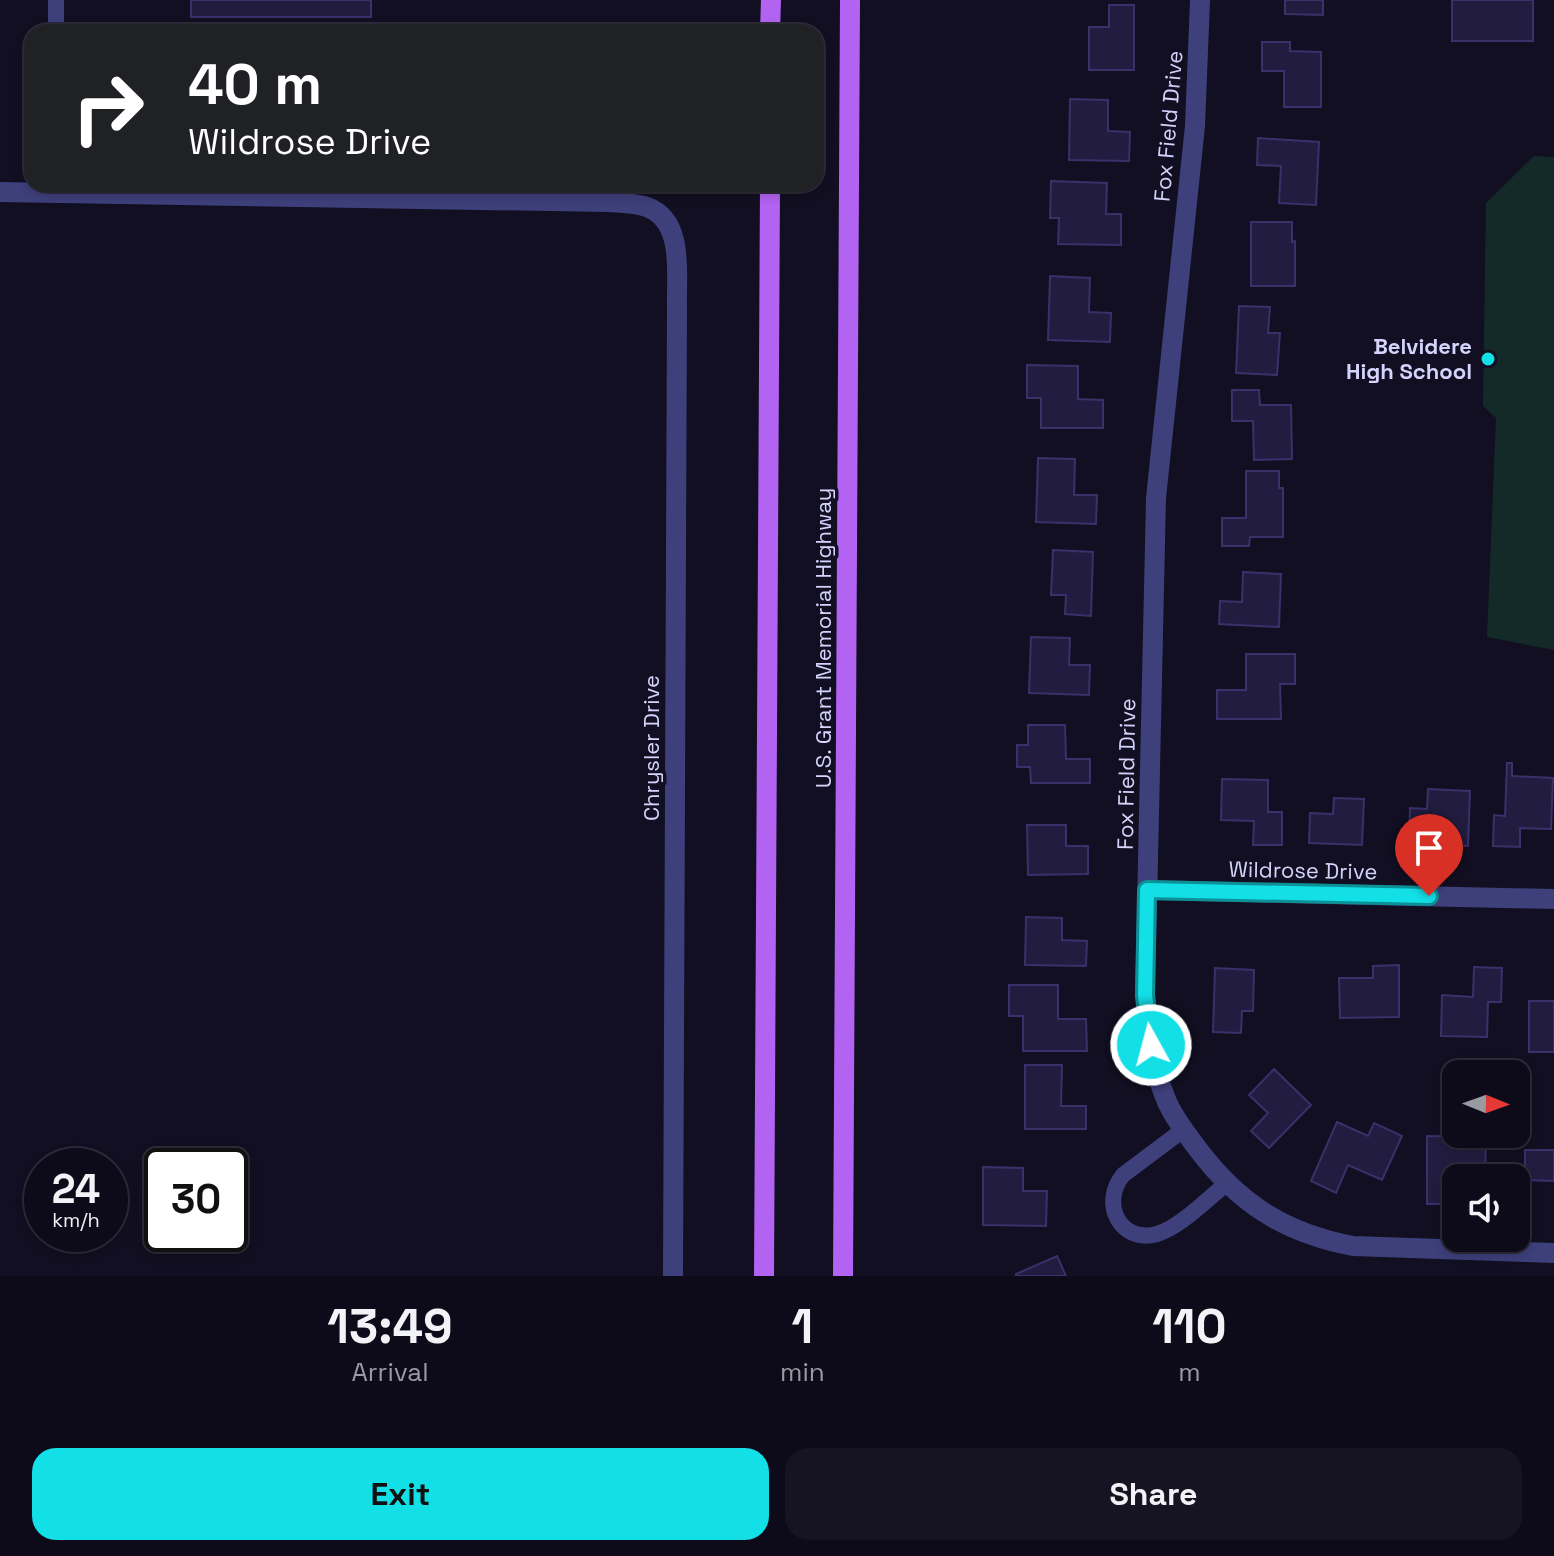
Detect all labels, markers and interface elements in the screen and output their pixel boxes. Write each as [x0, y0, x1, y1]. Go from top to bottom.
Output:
text: 40 m [188, 49, 322, 120]
street label: Fox Field Drive [1147, 49, 1189, 203]
icon: right [56, 56, 160, 160]
text: Wildrose Drive [188, 119, 431, 165]
place label: Belvidere High School [1346, 332, 1472, 385]
marker: Belvidere High School [1479, 350, 1497, 368]
street label: U.S. Grant Memorial Highway [809, 488, 837, 788]
street label: Chrysler Drive [637, 675, 665, 821]
street label: Fox Field Drive [1111, 698, 1141, 850]
pin [1395, 814, 1463, 896]
icon: arrive [1407, 826, 1451, 870]
street label: Wildrose Drive [1228, 855, 1378, 885]
position arrow [1109, 1003, 1193, 1087]
north arrow [1442, 1060, 1530, 1148]
map controls [1442, 1060, 1530, 1252]
speed limit sign: 30 [144, 1148, 248, 1252]
text: 24 [52, 1164, 100, 1215]
button: sound [1442, 1164, 1530, 1252]
text: km/h [52, 1207, 100, 1233]
text: 13:49 [327, 1296, 453, 1357]
text: 1 [792, 1296, 813, 1357]
text: 110 [1152, 1296, 1227, 1357]
text: Arrival [351, 1355, 429, 1389]
text: min [780, 1355, 825, 1389]
text: m [1178, 1355, 1201, 1389]
button: Exit [32, 1448, 769, 1540]
button: Share [785, 1448, 1522, 1540]

